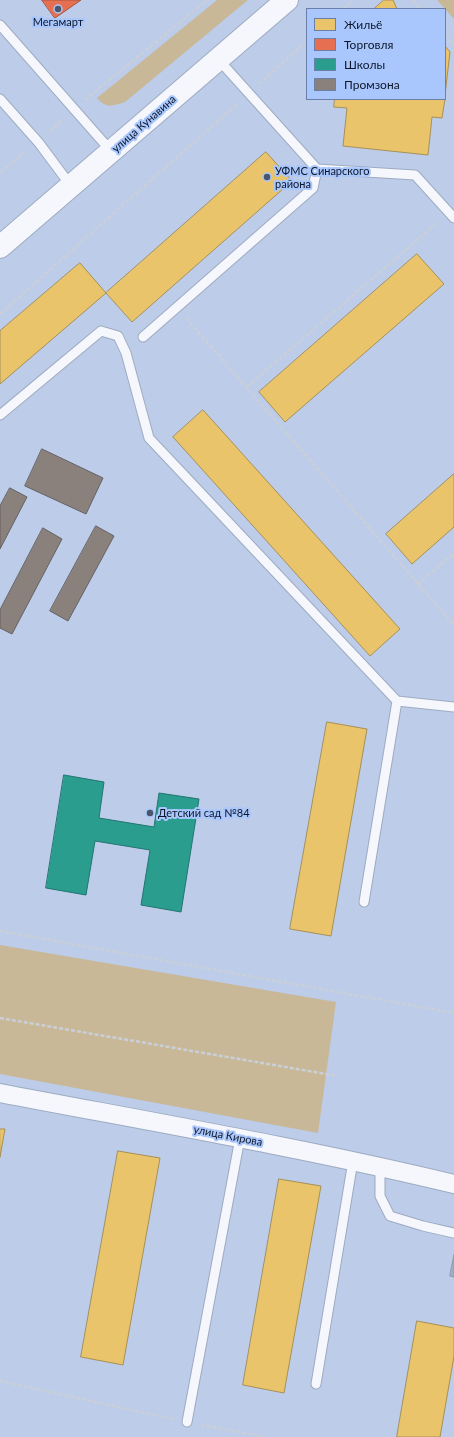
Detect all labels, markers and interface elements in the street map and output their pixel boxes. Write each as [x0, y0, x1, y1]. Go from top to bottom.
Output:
marker: Мегамарт [53, 4, 63, 14]
legend [306, 8, 446, 100]
place label: Мегамарт [33, 15, 83, 29]
text: Жильё [344, 17, 382, 32]
text: Торговля [344, 37, 394, 52]
text: Школы [344, 57, 385, 72]
text: Промзона [344, 77, 400, 92]
street label: улица Кунавина [109, 93, 179, 155]
place label: УФМС Синарского района [275, 164, 370, 190]
marker: УФМС Синарского района [262, 172, 272, 182]
place label: Детский сад №84 [158, 806, 250, 820]
marker: Детский сад №84 [145, 808, 155, 818]
street label: улица Кирова [192, 1123, 264, 1149]

